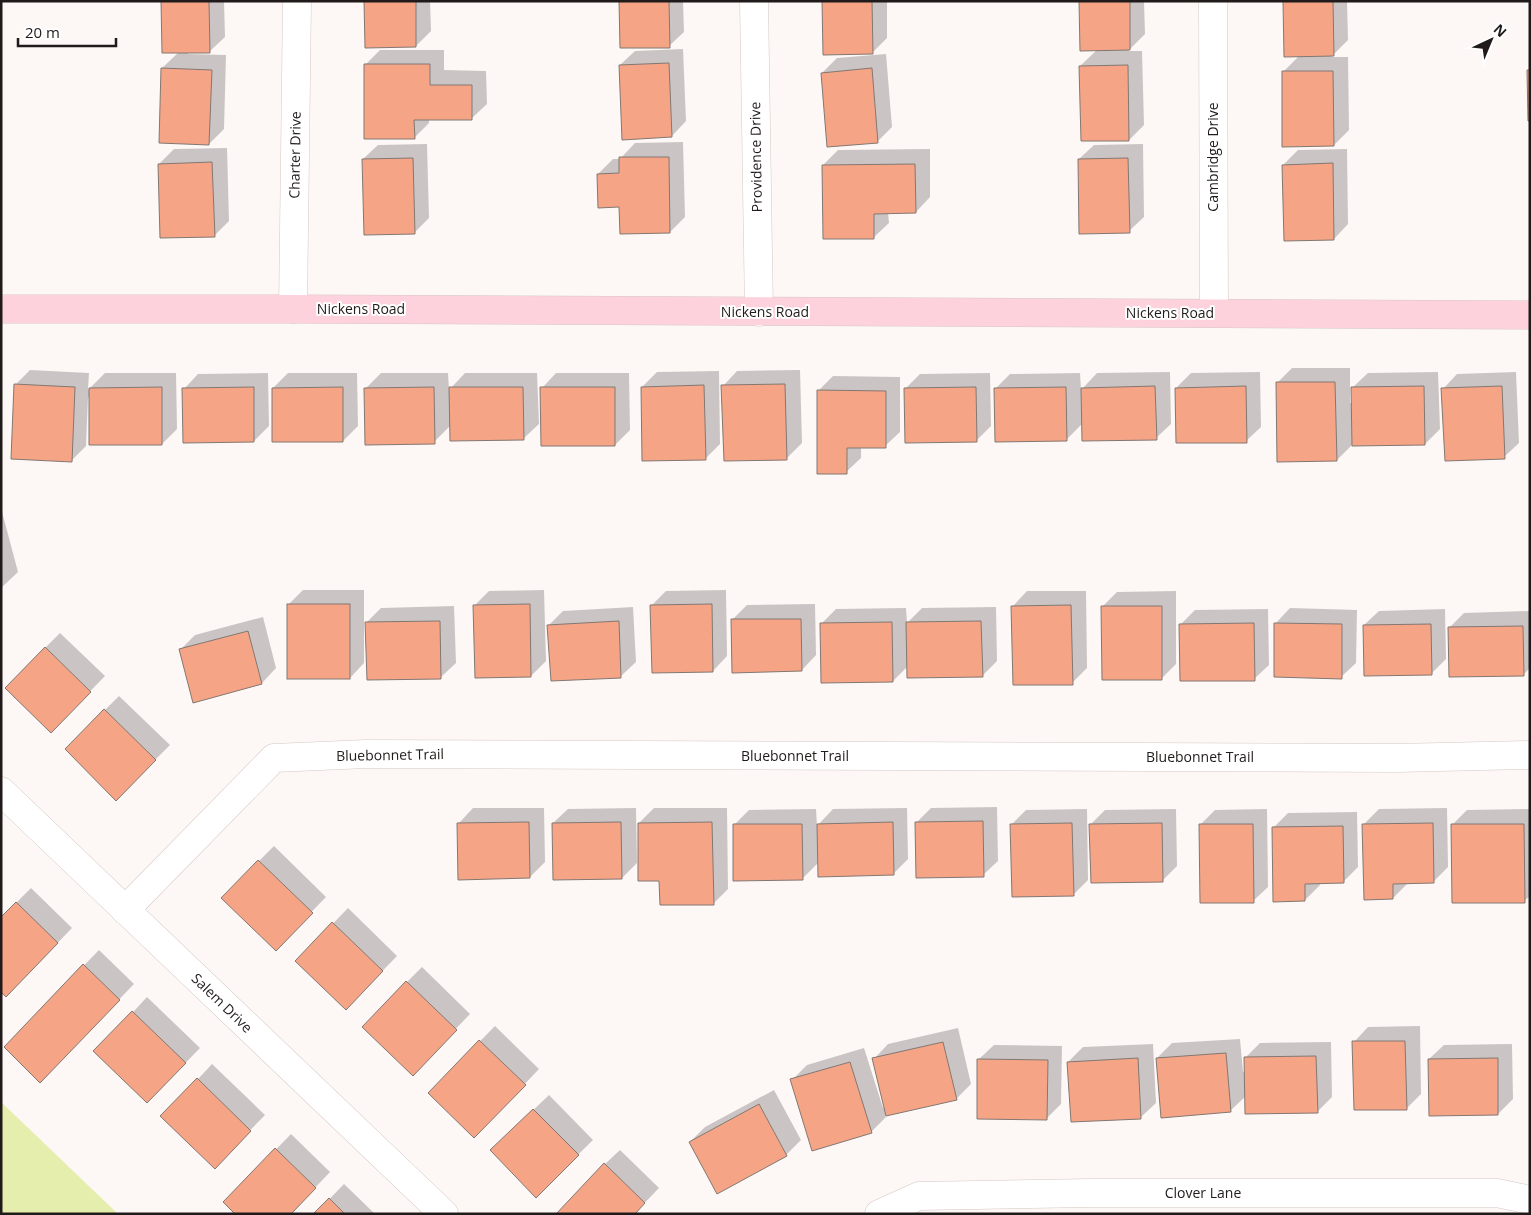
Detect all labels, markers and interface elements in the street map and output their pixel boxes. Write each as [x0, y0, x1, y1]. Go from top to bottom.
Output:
scale bar [18, 15, 115, 47]
north arrow [1466, 15, 1516, 65]
text: N [1490, 19, 1511, 41]
text: 20 m [25, 22, 60, 42]
street label: Providence Drive [745, 101, 766, 212]
street label: Cambridge Drive [1203, 102, 1222, 212]
street label: Charter Drive [284, 111, 305, 199]
street label: Nickens Road [317, 299, 405, 318]
street label: Nickens Road [721, 302, 809, 321]
street label: Nickens Road [1126, 303, 1214, 322]
street label: Bluebonnet Trail [336, 744, 444, 765]
street label: Bluebonnet Trail [741, 746, 849, 765]
street label: Bluebonnet Trail [1146, 747, 1254, 766]
street label: Salem Drive [188, 969, 257, 1037]
street label: Clover Lane [1165, 1183, 1241, 1202]

